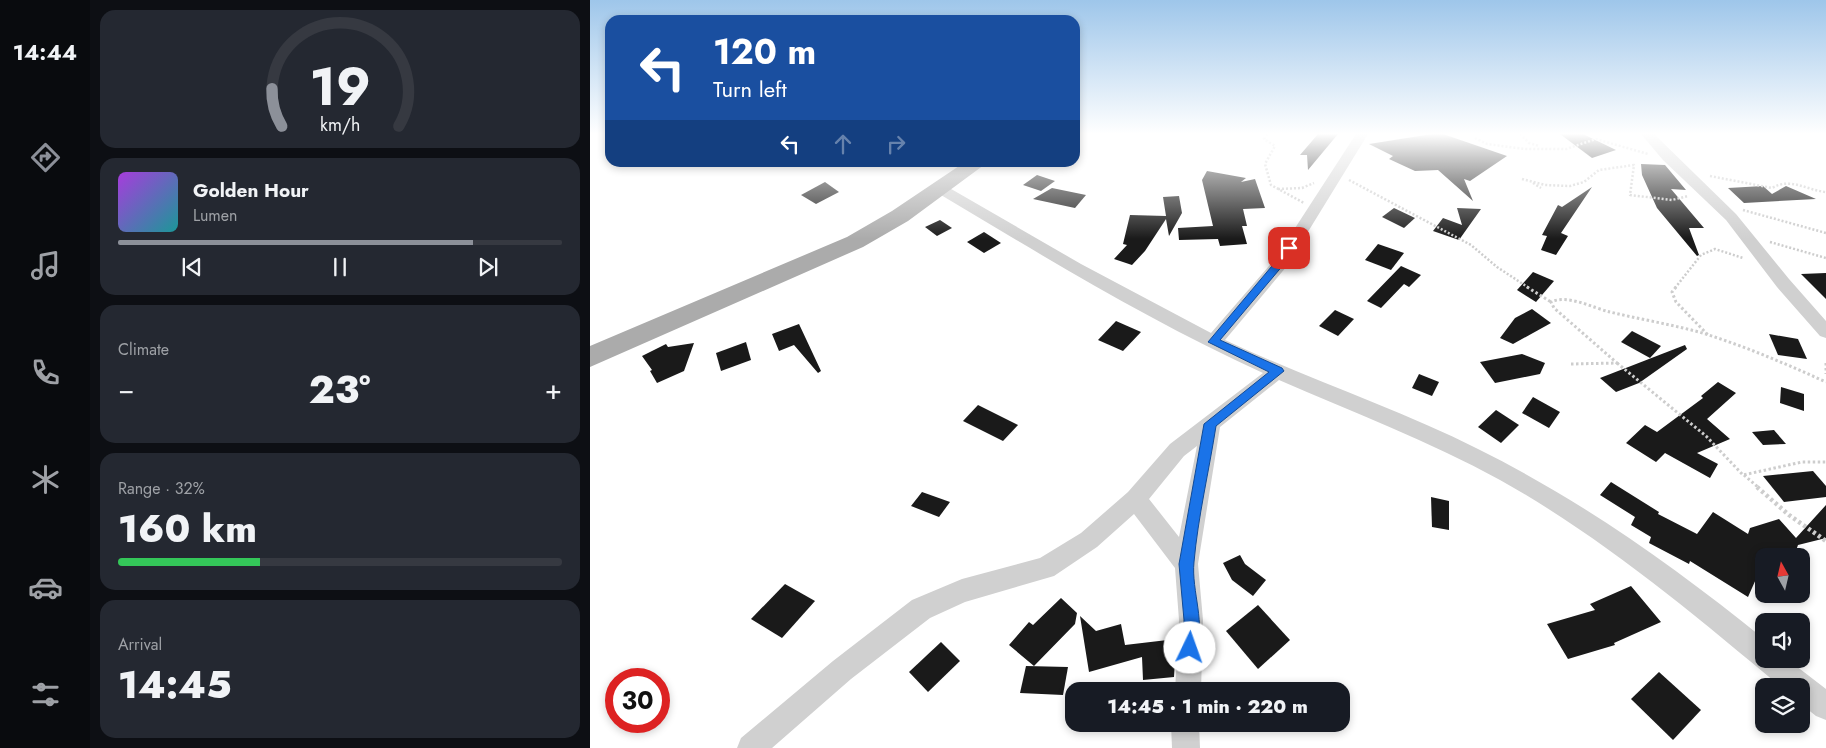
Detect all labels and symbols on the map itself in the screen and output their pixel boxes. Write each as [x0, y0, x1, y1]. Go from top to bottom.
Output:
pin [1268, 227, 1310, 269]
north arrow [1755, 548, 1810, 602]
position arrow [1163, 621, 1215, 673]
speed limit sign: 30 [605, 668, 670, 733]

